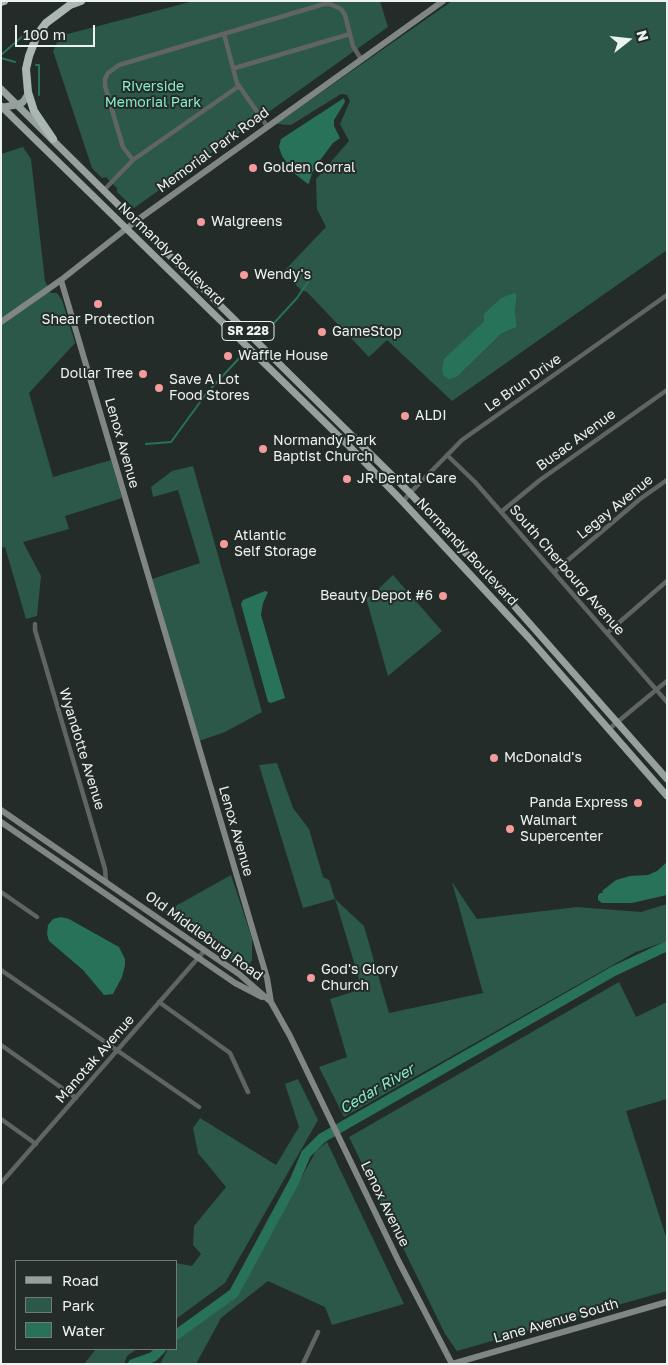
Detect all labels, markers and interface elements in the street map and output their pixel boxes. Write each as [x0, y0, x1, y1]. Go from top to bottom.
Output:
scale bar [18, 15, 98, 47]
north arrow [603, 15, 653, 65]
text: 100 m [23, 25, 66, 43]
text: N [633, 28, 653, 43]
park label: Riverside Memorial Park [105, 79, 201, 111]
street label: Memorial Park Road [154, 104, 272, 196]
place label: Golden Corral [263, 160, 356, 176]
marker: Golden Corral [247, 162, 259, 174]
street label: Normandy Boulevard [114, 199, 228, 309]
place label: Walgreens [211, 214, 282, 230]
marker: Walgreens [195, 216, 207, 228]
place label: Wendy's [254, 267, 311, 283]
marker: Wendy's [238, 269, 250, 281]
marker: Shear Protection [92, 298, 104, 310]
place label: Shear Protection [41, 312, 155, 328]
road number: SR 228 [222, 322, 274, 341]
place label: GameStop [332, 324, 402, 340]
marker: GameStop [316, 326, 328, 338]
place label: Waffle House [238, 348, 328, 364]
marker: Waffle House [222, 350, 234, 362]
street label: Le Brun Drive [481, 350, 565, 416]
place label: Dollar Tree [60, 366, 133, 382]
marker: Dollar Tree [137, 368, 149, 380]
place label: Save A Lot Food Stores [169, 372, 250, 404]
marker: Save A Lot Food Stores [153, 382, 165, 394]
street label: Lenox Avenue [101, 396, 143, 490]
street label: Busac Avenue [533, 406, 619, 474]
place label: ALDI [415, 408, 447, 424]
marker: ALDI [399, 410, 411, 422]
place label: Normandy Park Baptist Church [273, 433, 377, 466]
marker: Normandy Park Baptist Church [257, 443, 269, 455]
place label: JR Dental Care [357, 471, 457, 487]
street label: Legay Avenue [574, 471, 656, 543]
marker: JR Dental Care [341, 473, 353, 485]
street label: Normandy Boulevard [413, 495, 521, 609]
street label: South Cherbourg Avenue [506, 501, 628, 639]
place label: Atlantic Self Storage [234, 528, 317, 560]
marker: Atlantic Self Storage [218, 538, 230, 550]
place label: Beauty Depot #6 [320, 588, 433, 604]
marker: Beauty Depot #6 [437, 590, 449, 602]
street label: Wyandotte Avenue [55, 686, 109, 812]
place label: McDonald's [504, 750, 582, 766]
marker: McDonald's [488, 752, 500, 764]
street label: Lenox Avenue [215, 784, 257, 878]
place label: Panda Express [529, 795, 628, 811]
marker: Panda Express [632, 797, 644, 809]
place label: Walmart Supercenter [520, 813, 603, 846]
marker: Walmart Supercenter [504, 823, 516, 835]
street label: Old Middleburg Road [142, 888, 266, 984]
place label: God's Glory Church [321, 962, 398, 994]
marker: God's Glory Church [305, 972, 317, 984]
street label: Manotak Avenue [52, 1011, 138, 1107]
water label: Cedar River [337, 1060, 417, 1118]
street label: Lenox Avenue [357, 1158, 413, 1250]
legend [15, 1260, 178, 1350]
text: Road [62, 1271, 99, 1289]
street label: Lane Avenue South [492, 1295, 620, 1347]
text: Park [62, 1296, 94, 1314]
text: Water [62, 1321, 105, 1339]

